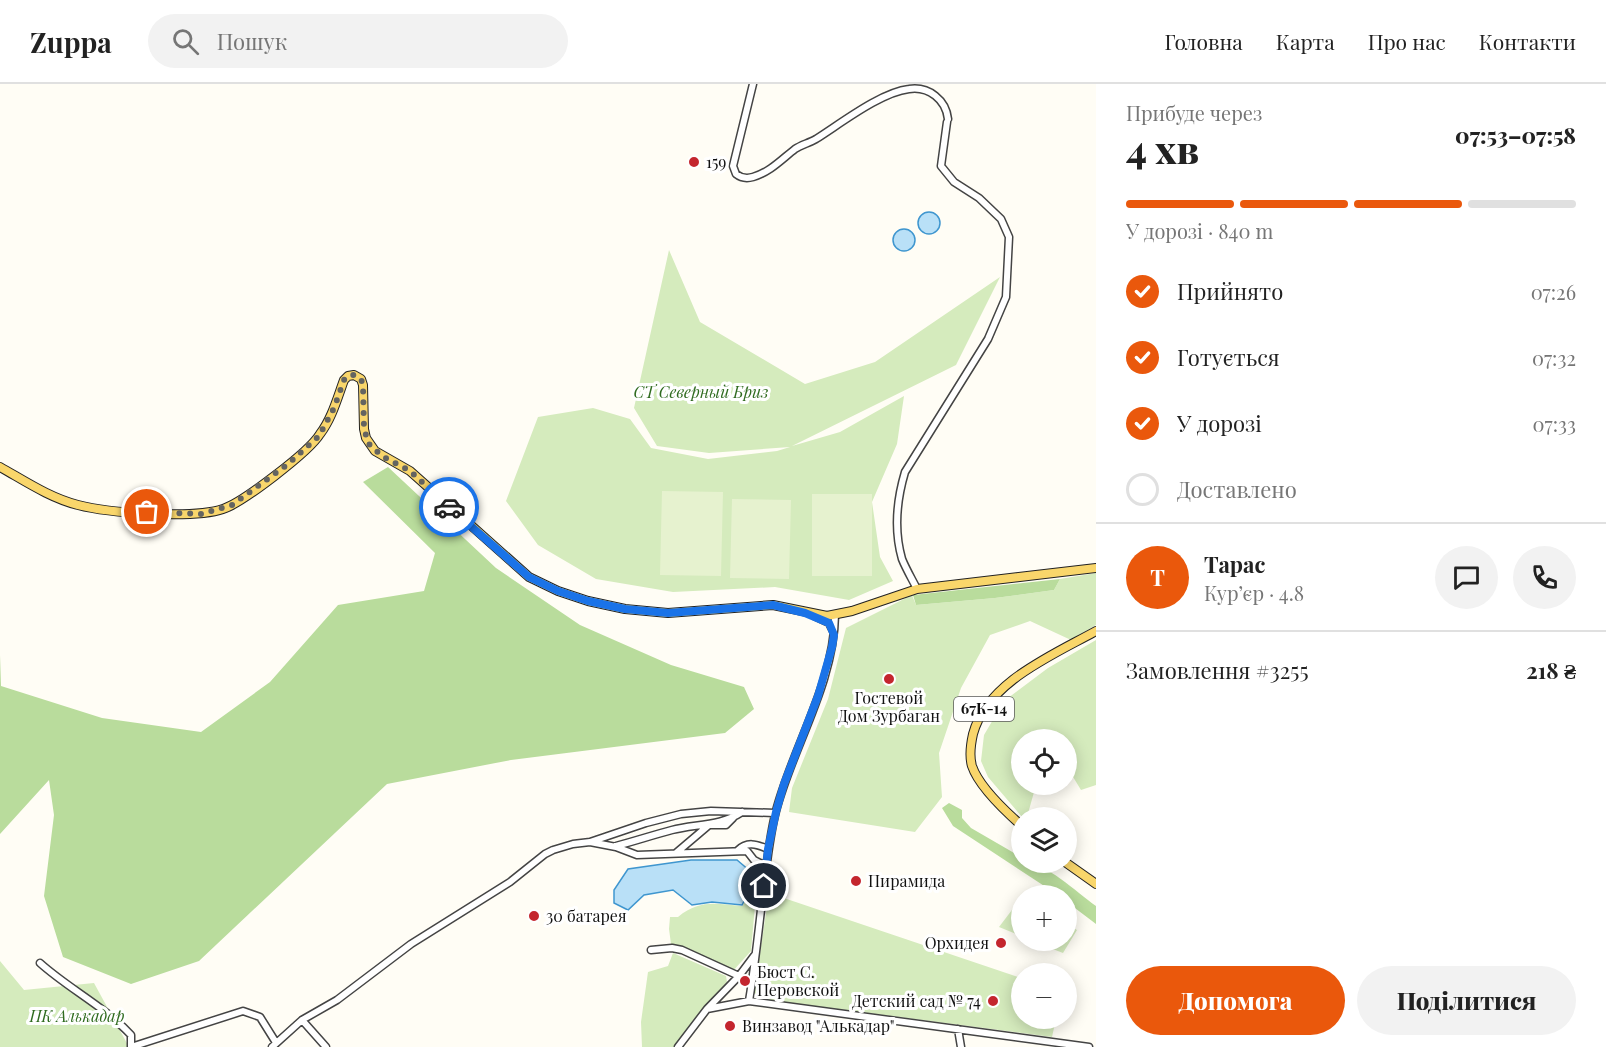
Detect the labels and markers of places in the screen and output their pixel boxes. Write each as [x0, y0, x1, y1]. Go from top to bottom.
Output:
place label: 159 [706, 151, 727, 172]
marker: 159 [687, 155, 701, 169]
pin [121, 486, 172, 537]
marker: Гостевой Дом Зурбаган [882, 672, 896, 686]
place label: Гостевой Дом Зурбаган [838, 687, 940, 726]
pin [738, 860, 789, 911]
place label: Пирамида [868, 870, 945, 891]
marker: Пирамида [849, 874, 863, 888]
place label: 30 батарея [546, 905, 627, 926]
marker: 30 батарея [527, 909, 541, 923]
place label: Орхидея [925, 932, 989, 953]
marker: Орхидея [994, 936, 1008, 950]
place label: Бюст С. Перовской [757, 961, 839, 1000]
marker: Бюст С. Перовской [738, 974, 752, 988]
place label: Детский сад № 74 [852, 990, 981, 1011]
marker: Детский сад № 74 [986, 994, 1000, 1008]
place label: Винзавод "Алькадар" [742, 1015, 895, 1036]
marker: Винзавод "Алькадар" [723, 1019, 737, 1033]

